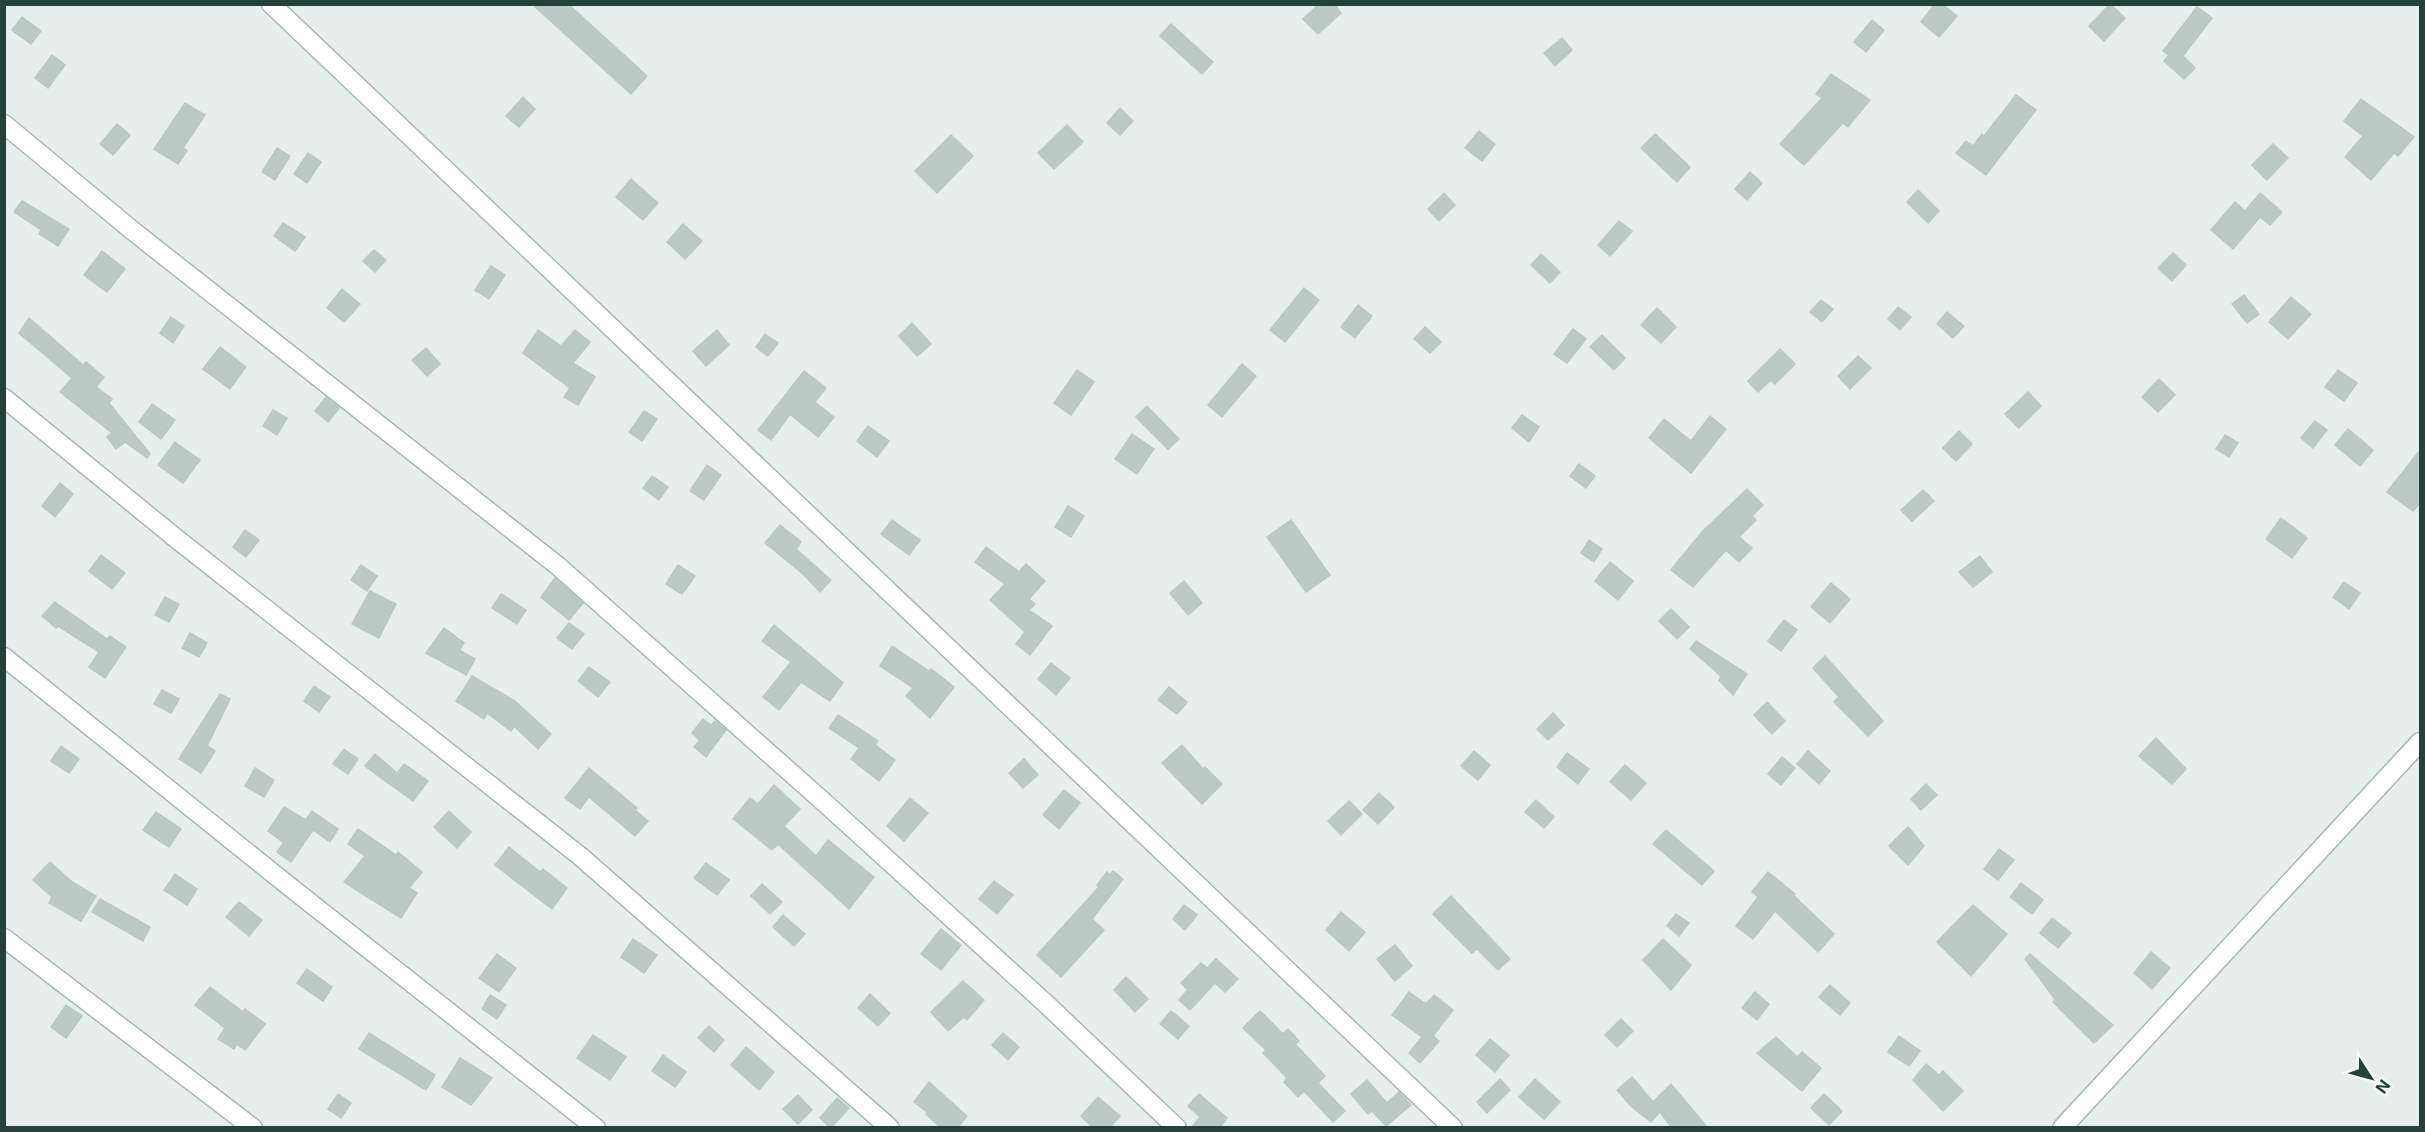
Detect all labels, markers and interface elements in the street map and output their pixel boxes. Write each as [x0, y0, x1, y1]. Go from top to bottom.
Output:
north arrow [2341, 1048, 2401, 1108]
text: N [2371, 1076, 2395, 1098]

